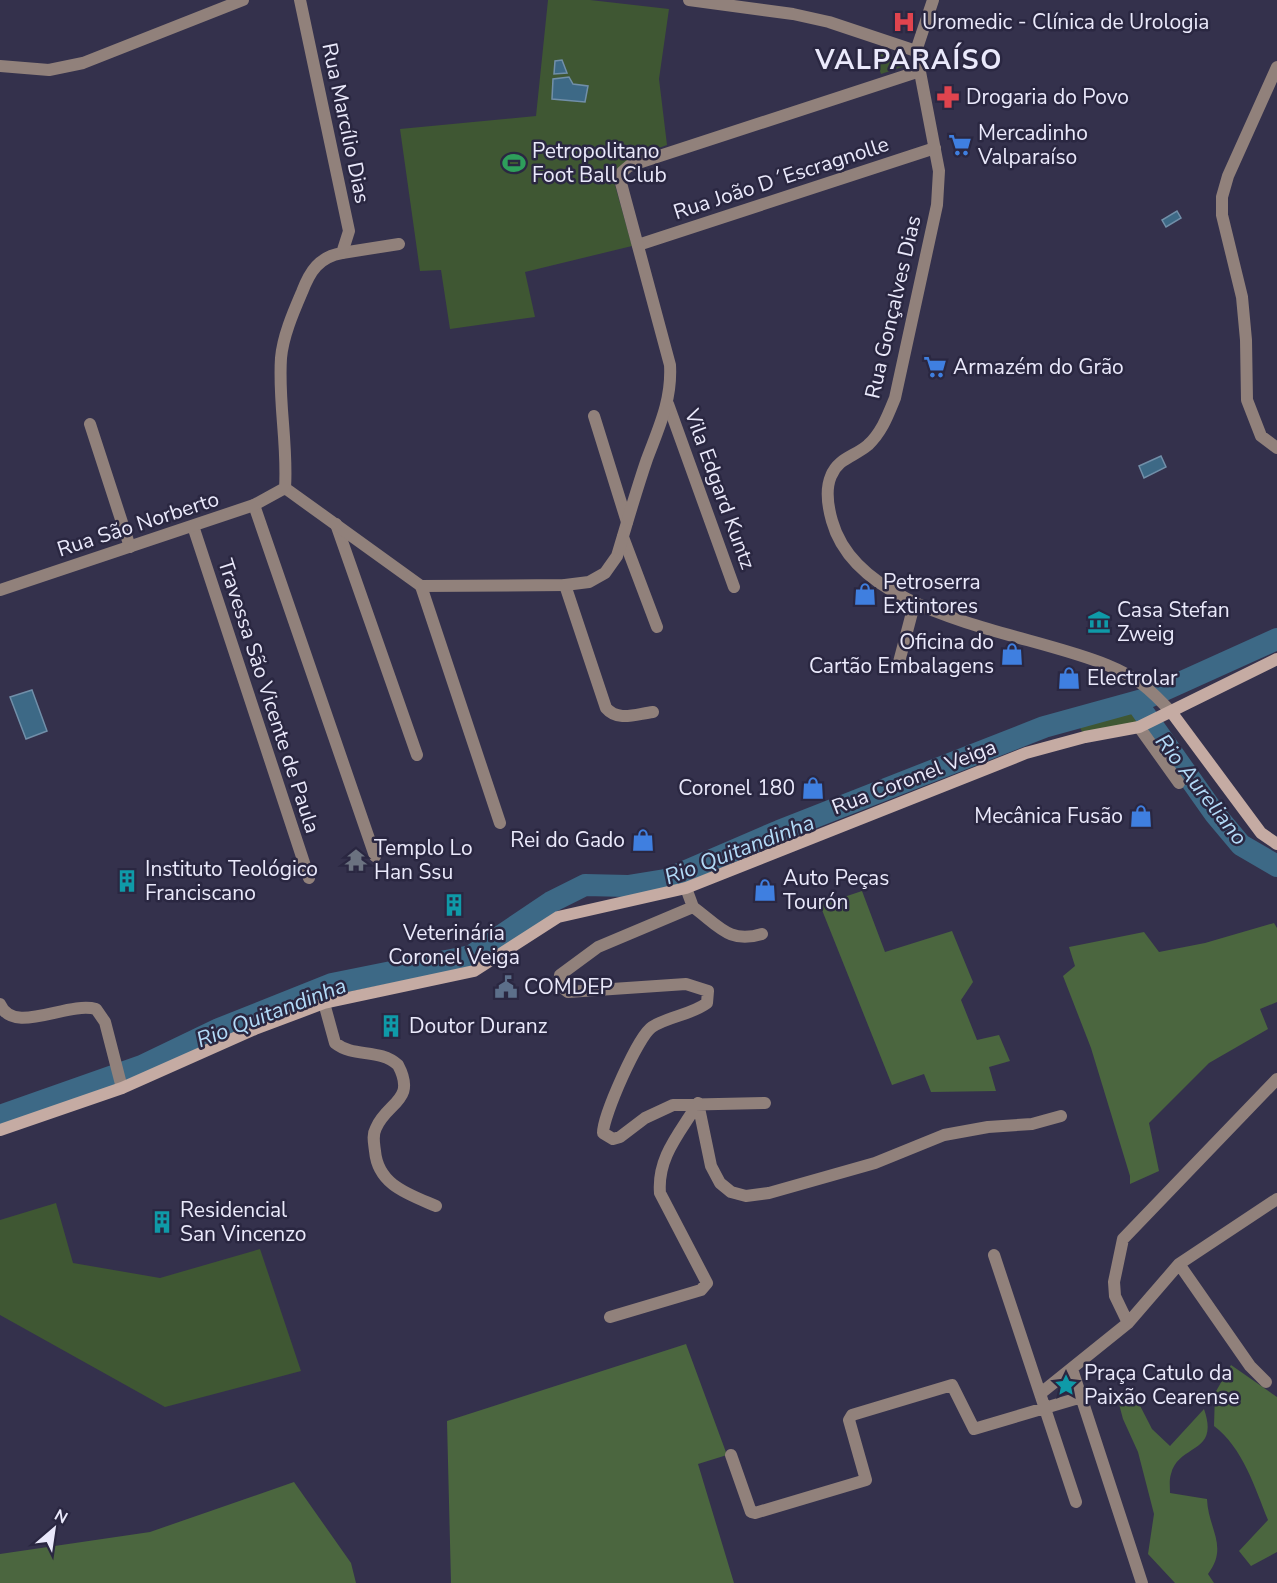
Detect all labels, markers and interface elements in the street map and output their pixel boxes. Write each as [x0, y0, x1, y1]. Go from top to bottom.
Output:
place label: Uromedic - Clínica de Urologia [922, 8, 1209, 36]
hospital icon: Uromedic - Clínica de Urologia [891, 9, 917, 35]
street label: Rua Marcílio Dias [315, 40, 377, 206]
district label: VALPARAÍSO [814, 42, 1003, 79]
place label: Drogaria do Povo [966, 83, 1129, 111]
pharmacy icon: Drogaria do Povo [935, 84, 961, 110]
place label: Mercadinho Valparaíso [977, 119, 1088, 171]
street label: Rua João D´Escragnolle [670, 130, 892, 226]
supermarket icon: Mercadinho Valparaíso [947, 132, 973, 158]
place label: Petropolitano Foot Ball Club [532, 137, 667, 189]
sports icon: Petropolitano Foot Ball Club [501, 150, 527, 176]
street label: Rua Gonçalves Dias [858, 213, 928, 401]
place label: Armazém do Grão [953, 353, 1124, 381]
supermarket icon: Armazém do Grão [922, 354, 948, 380]
street label: Vila Edgard Kuntz [678, 404, 762, 573]
street label: Rua São Norberto [53, 485, 223, 563]
street label: Travessa São Vicente de Paula [211, 555, 327, 837]
place label: Petroserra Extintores [883, 568, 981, 620]
shop icon: Petroserra Extintores [852, 581, 878, 607]
place label: Casa Stefan Zweig [1117, 596, 1230, 648]
museum icon: Casa Stefan Zweig [1086, 609, 1112, 635]
place label: Oficina do Cartão Embalagens [809, 628, 994, 680]
shop icon: Oficina do Cartão Embalagens [999, 641, 1025, 667]
place label: Electrolar [1087, 664, 1178, 692]
shop icon: Electrolar [1056, 665, 1082, 691]
water label: Rio Aureliano [1148, 728, 1254, 851]
street label: Rua Coronel Veiga [828, 733, 1000, 821]
place label: Coronel 180 [678, 774, 795, 802]
shop icon: Coronel 180 [800, 775, 826, 801]
place label: Mecânica Fusão [974, 802, 1123, 830]
shop icon: Mecânica Fusão [1128, 803, 1154, 829]
water label: Rio Quitandinha [660, 808, 819, 892]
place label: Rei do Gado [510, 826, 625, 854]
shop icon: Rei do Gado [630, 827, 656, 853]
place label: Templo Lo Han Ssu [374, 834, 473, 886]
temple icon: Templo Lo Han Ssu [343, 847, 369, 873]
place label: Instituto Teológico Franciscano [145, 855, 318, 907]
place label: Auto Peças Tourón [783, 864, 889, 916]
building icon: Instituto Teológico Franciscano [114, 868, 140, 894]
shop icon: Auto Peças Tourón [752, 877, 778, 903]
building icon: Veterinária Coronel Veiga [441, 892, 467, 918]
place label: Veterinária Coronel Veiga [388, 919, 520, 971]
water label: Rio Quitandinha [192, 971, 351, 1055]
place label: COMDEP [524, 973, 613, 1001]
public building icon: COMDEP [493, 974, 519, 1000]
place label: Doutor Duranz [409, 1012, 548, 1040]
building icon: Doutor Duranz [378, 1013, 404, 1039]
place label: Residencial San Vincenzo [180, 1196, 306, 1248]
building icon: Residencial San Vincenzo [149, 1209, 175, 1235]
place label: Praça Catulo da Paixão Cearense [1084, 1359, 1239, 1411]
place icon: Praça Catulo da Paixão Cearense [1053, 1372, 1079, 1398]
north arrow [24, 1499, 84, 1559]
text: N [50, 1504, 71, 1529]

